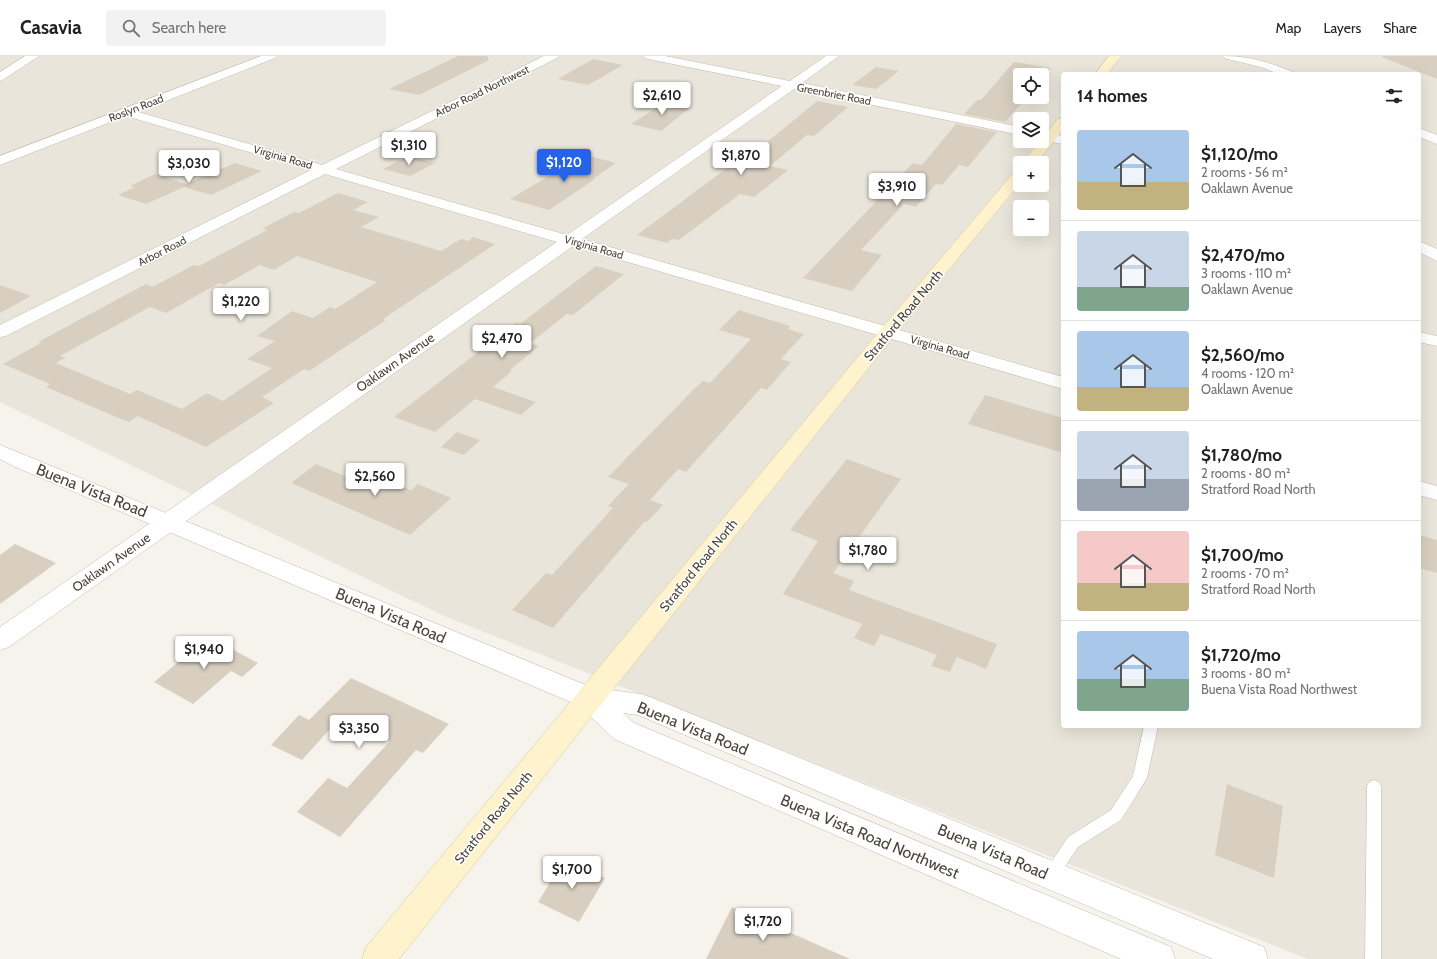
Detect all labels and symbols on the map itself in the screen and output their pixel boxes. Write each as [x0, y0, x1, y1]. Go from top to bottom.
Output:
street label: Arbor Road Northwest [433, 62, 532, 120]
street label: Greenbrier Road [796, 80, 872, 108]
pin: $2,610 [629, 82, 695, 116]
street label: Roslyn Road [107, 91, 165, 125]
pin: $1,310 [376, 132, 442, 166]
street label: Virginia Road [252, 142, 314, 172]
pin: $1,870 [708, 142, 774, 176]
pin: $1,120 [531, 149, 597, 183]
pin: $3,030 [156, 150, 222, 184]
pin: $3,910 [864, 173, 930, 207]
street label: Virginia Road [563, 232, 625, 262]
street label: Arbor Road [136, 233, 188, 269]
street label: Stratford Road North [860, 266, 946, 364]
pin: $1,220 [208, 288, 274, 322]
pin: $2,470 [469, 325, 535, 359]
street label: Oaklawn Avenue [353, 329, 438, 395]
street label: Virginia Road [909, 332, 971, 362]
street label: Buena Vista Road [33, 460, 150, 521]
pin: $2,560 [342, 463, 408, 497]
street label: Stratford Road North [656, 515, 740, 615]
street label: Oaklawn Avenue [69, 529, 154, 595]
pin: $1,780 [835, 537, 901, 571]
street label: Buena Vista Road [333, 584, 449, 647]
pin: $1,940 [171, 636, 237, 670]
street label: Buena Vista Road [634, 698, 751, 759]
pin: $3,350 [326, 715, 392, 749]
street label: Stratford Road North [451, 767, 535, 867]
street label: Buena Vista Road Northwest [778, 790, 963, 883]
street label: Buena Vista Road [935, 820, 1051, 883]
pin: $1,700 [539, 856, 605, 890]
pin: $1,720 [730, 908, 796, 942]

